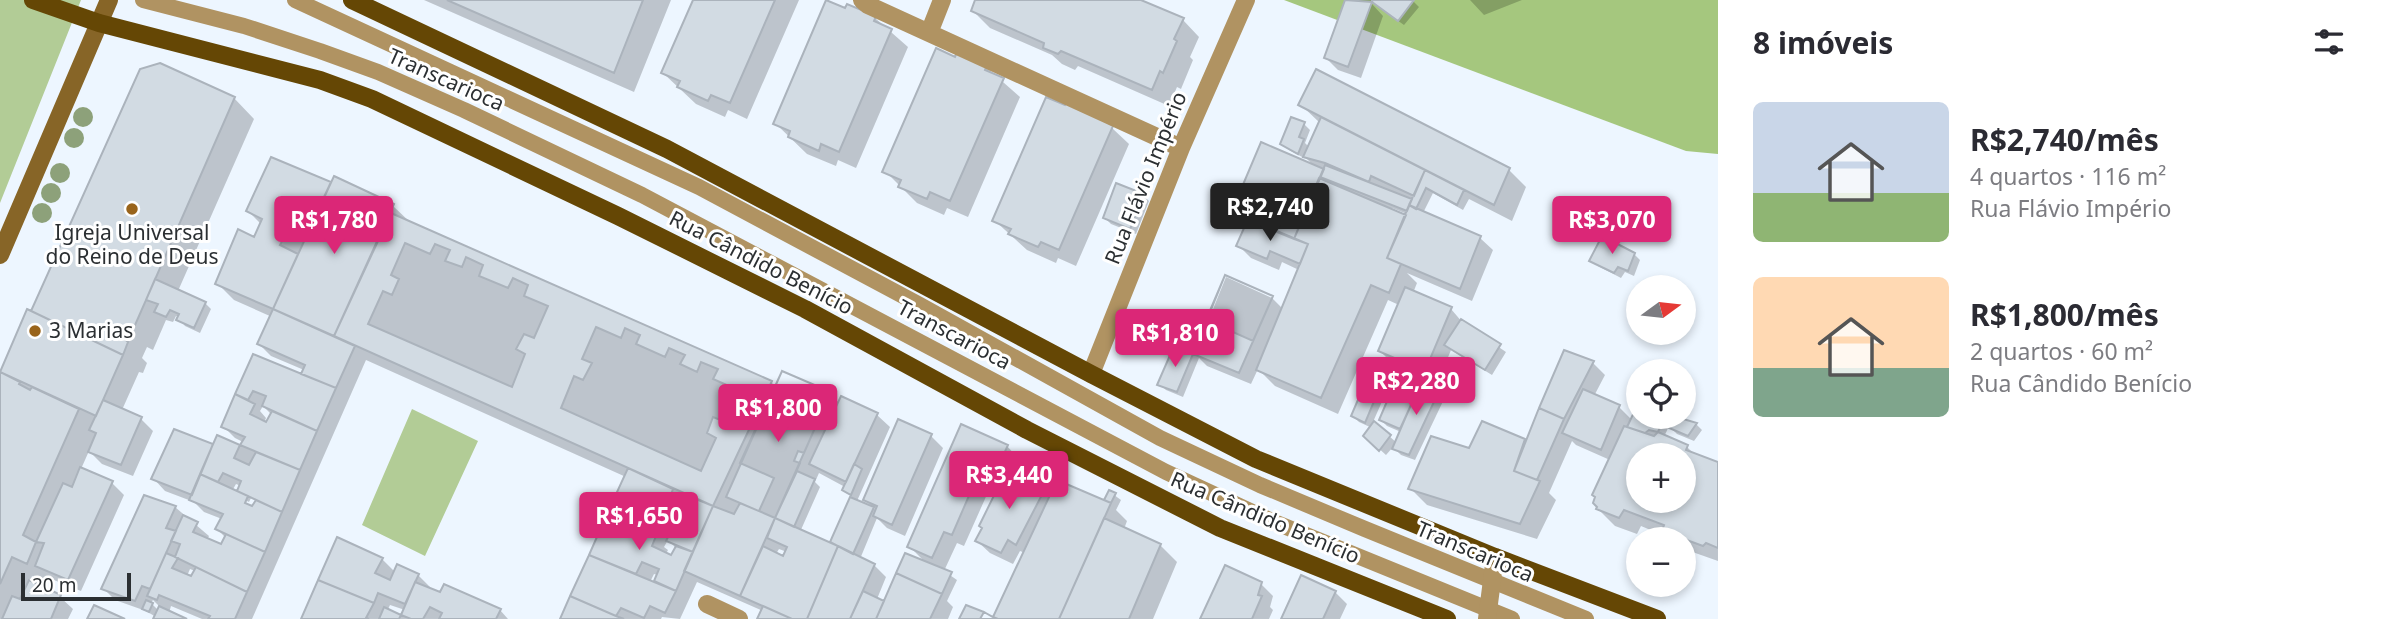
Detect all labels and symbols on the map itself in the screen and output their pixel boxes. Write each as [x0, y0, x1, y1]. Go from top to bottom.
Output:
street label: Transcarioca [384, 41, 509, 117]
street label: Rua Flávio Império [1098, 87, 1193, 268]
pin: R$2,740 [1205, 184, 1335, 243]
pin: R$1,780 [269, 196, 399, 256]
pin: R$3,070 [1547, 196, 1677, 256]
marker: Igreja Universal do Reino de Deus [124, 201, 140, 217]
street label: Rua Cândido Benício [665, 204, 858, 321]
place label: Igreja Universal do Reino de Deus [46, 218, 218, 270]
north arrow [1626, 275, 1696, 345]
street label: Transcarioca [893, 293, 1016, 376]
pin: R$1,810 [1110, 310, 1240, 369]
place label: 3 Marias [49, 316, 133, 344]
marker: 3 Marias [27, 323, 43, 339]
pin: R$2,280 [1351, 358, 1481, 417]
pin: R$1,800 [713, 384, 843, 444]
pin: R$3,440 [944, 452, 1074, 511]
street label: Rua Cândido Benício [1167, 465, 1364, 570]
pin: R$1,650 [574, 492, 704, 552]
street label: Transcarioca [1413, 514, 1538, 588]
scale bar [21, 570, 131, 602]

